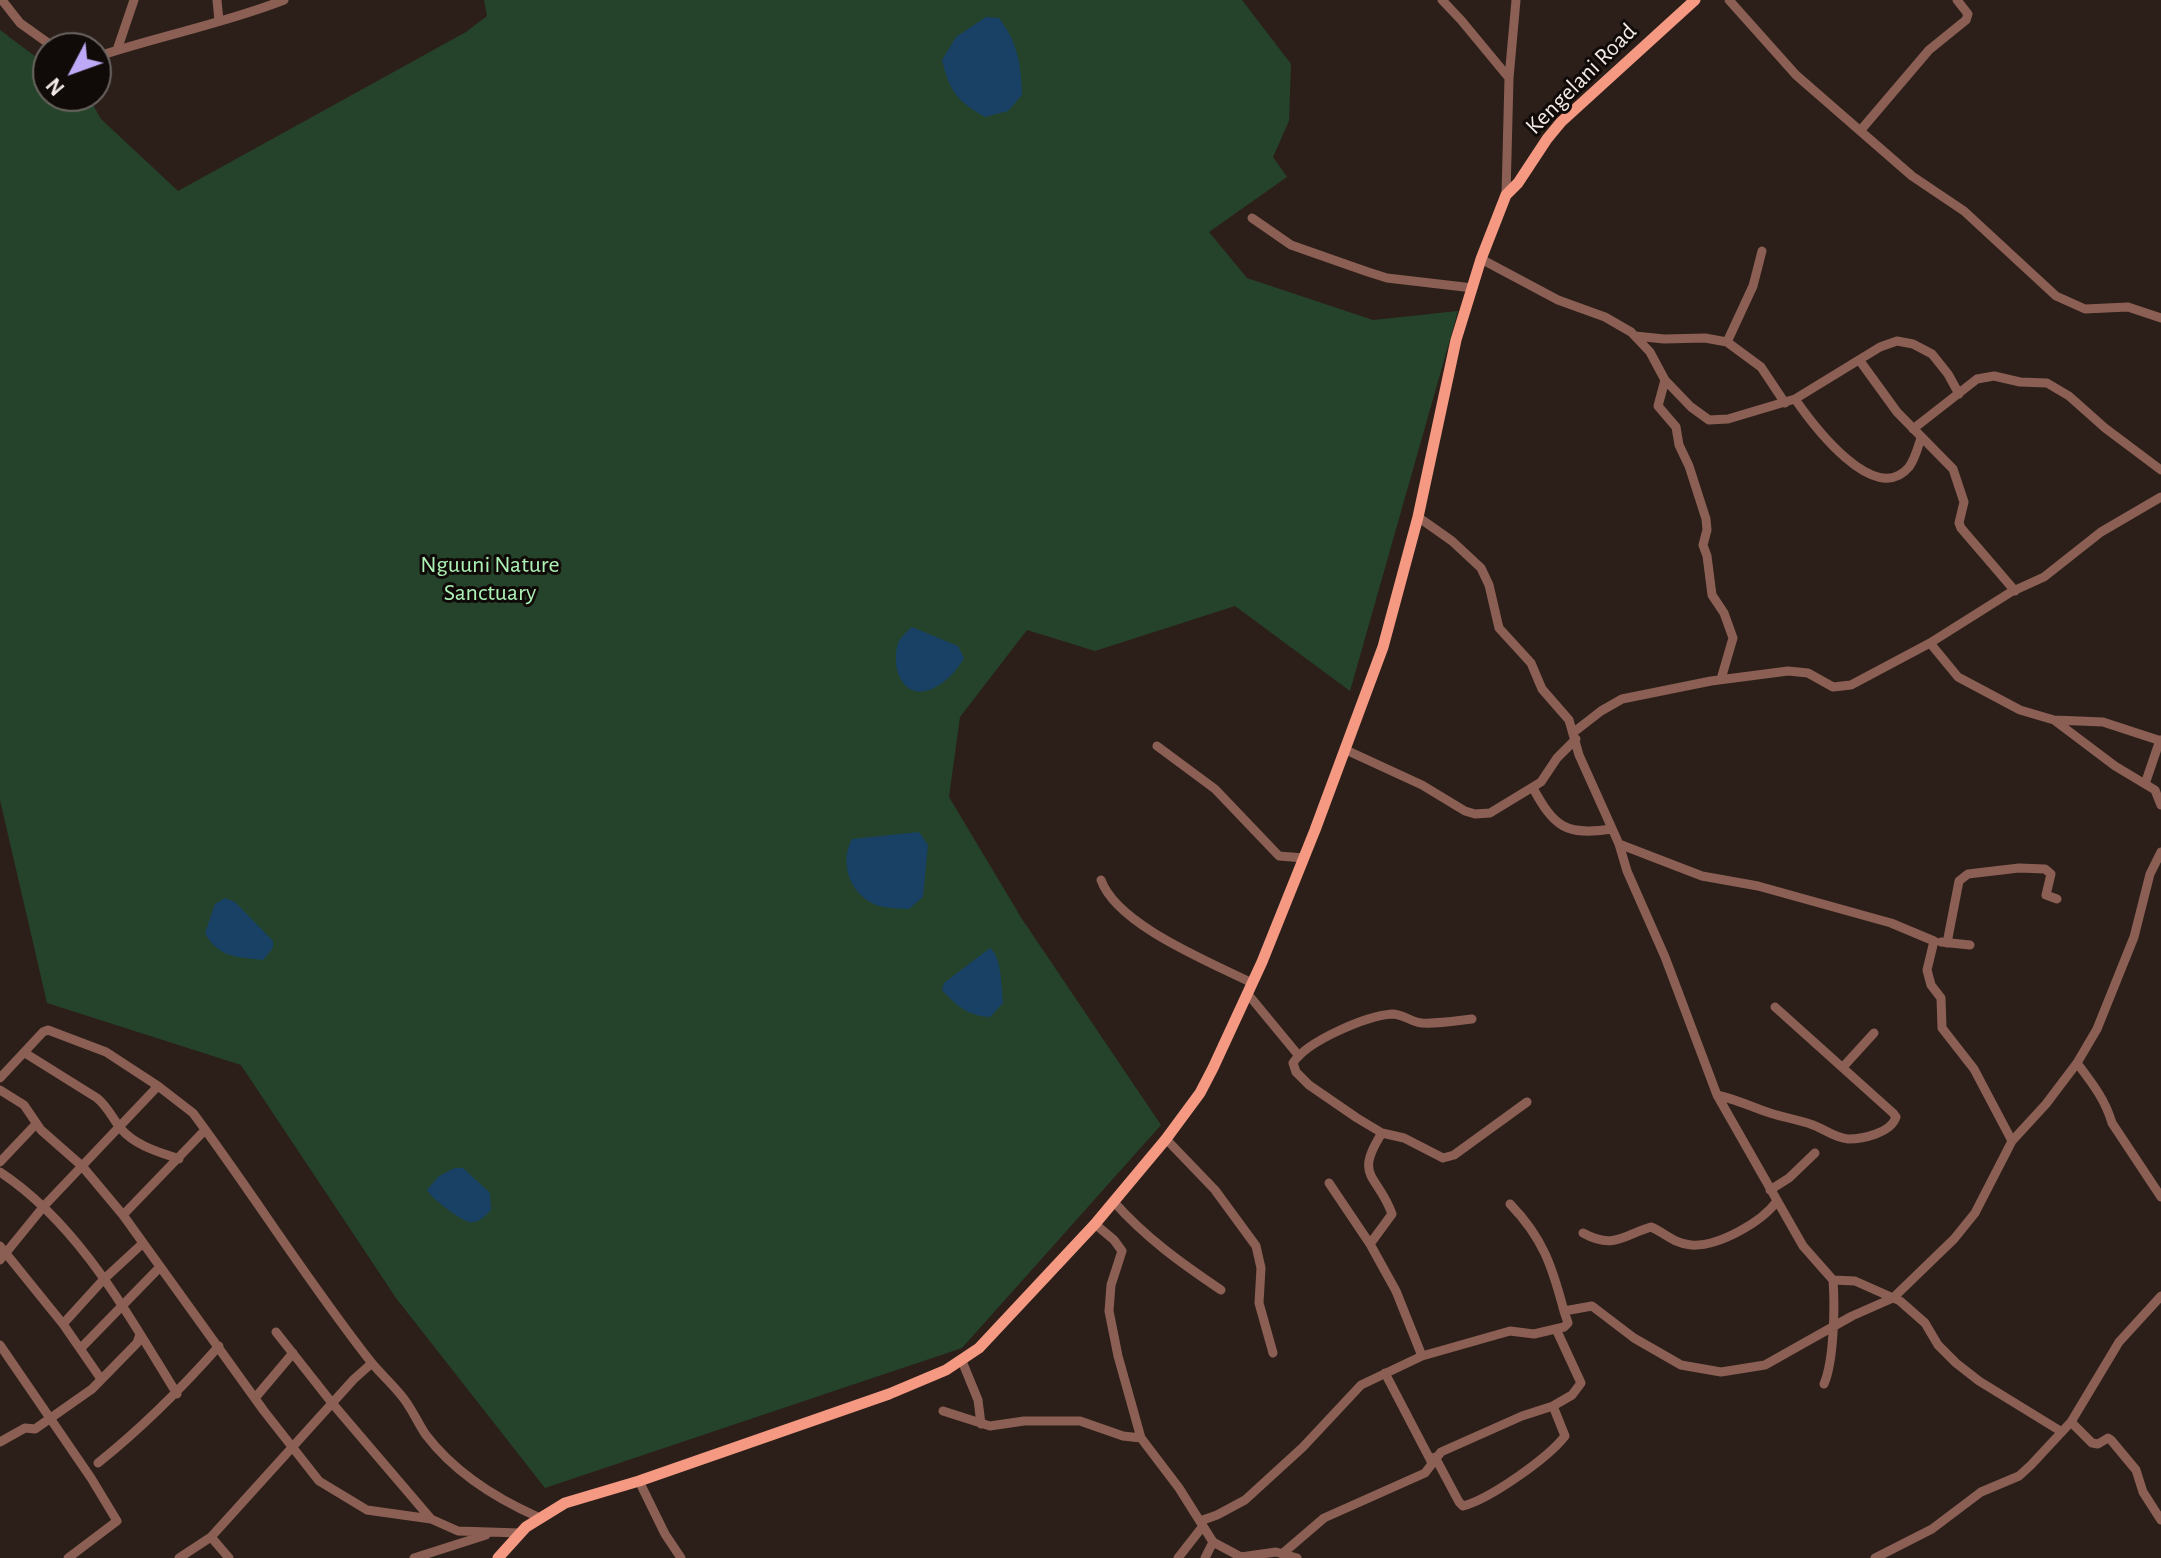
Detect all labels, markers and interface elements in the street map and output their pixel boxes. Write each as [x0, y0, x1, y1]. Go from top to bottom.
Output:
street label: Kengelani Road [1519, 17, 1643, 141]
north arrow [32, 32, 112, 112]
text: N [42, 73, 69, 99]
park label: Nguuni Nature Sanctuary [420, 551, 560, 607]

